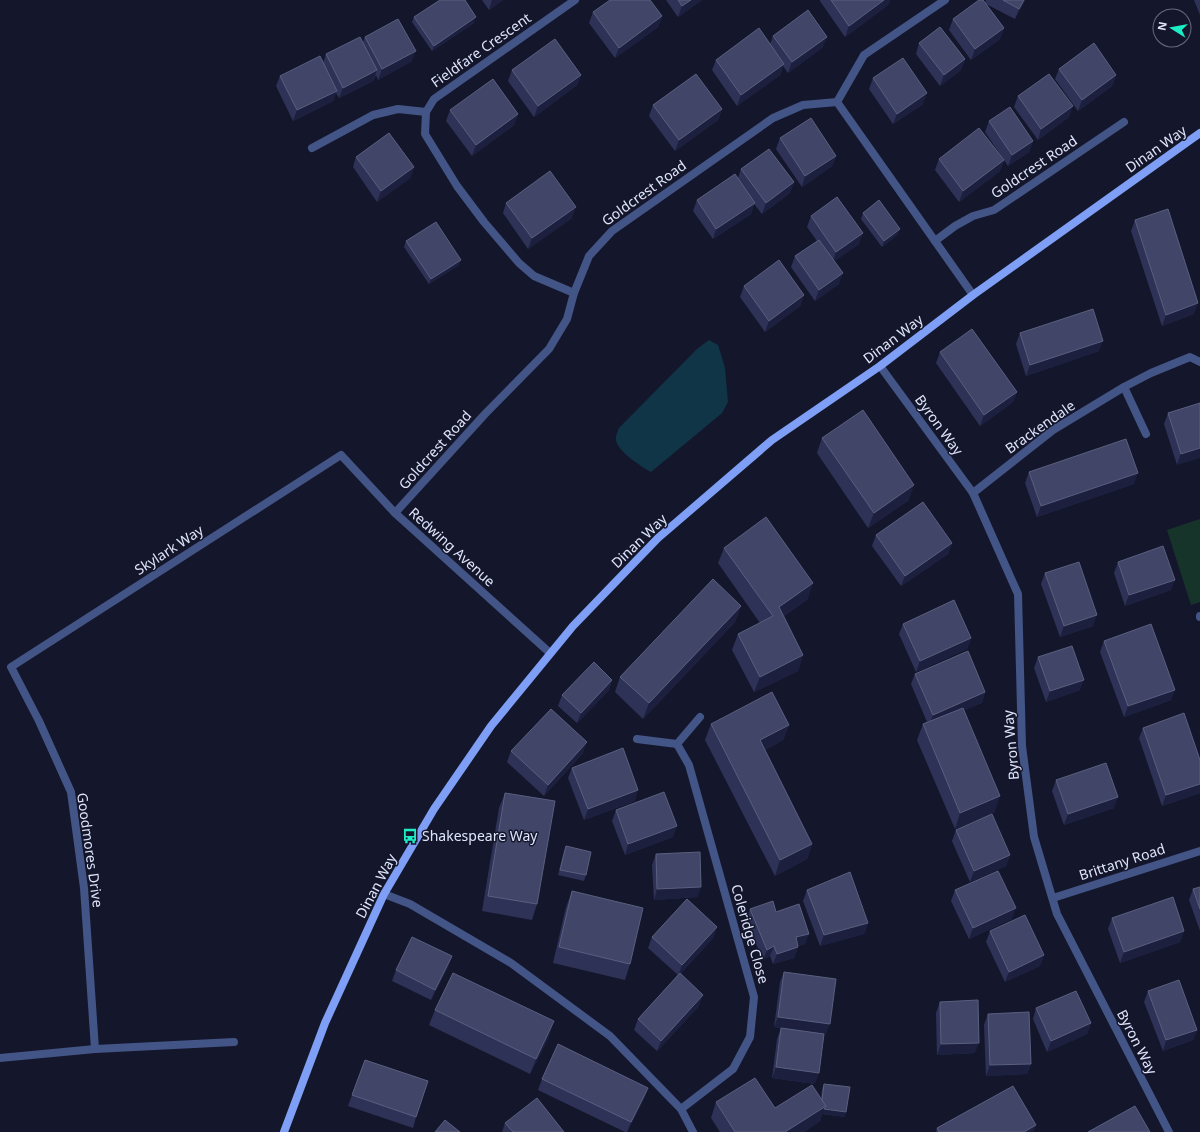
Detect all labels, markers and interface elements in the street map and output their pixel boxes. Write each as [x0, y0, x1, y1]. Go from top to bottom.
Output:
street label: Fieldfare Crescent [427, 8, 534, 91]
north arrow [1152, 8, 1192, 48]
text: N [1153, 20, 1170, 32]
street label: Dinan Way [1121, 120, 1191, 177]
street label: Goldcrest Road [987, 131, 1081, 202]
street label: Goldcrest Road [598, 156, 690, 230]
street label: Dinan Way [859, 309, 927, 367]
street label: Byron Way [911, 391, 968, 459]
street label: Brackendale [1001, 395, 1078, 458]
street label: Goldcrest Road [394, 406, 475, 493]
street label: Redwing Avenue [405, 503, 500, 591]
street label: Dinan Way [607, 509, 671, 572]
street label: Skylark Way [131, 520, 207, 579]
street label: Byron Way [998, 708, 1023, 781]
street label: Goodmores Drive [73, 791, 108, 909]
place label: Shakespeare Way [422, 826, 538, 845]
bus stop icon: Shakespeare Way [401, 827, 419, 845]
street label: Brittany Road [1076, 839, 1167, 884]
street label: Dinan Way [351, 849, 401, 921]
street label: Coleridge Close [727, 882, 774, 986]
street label: Byron Way [1113, 1006, 1162, 1078]

